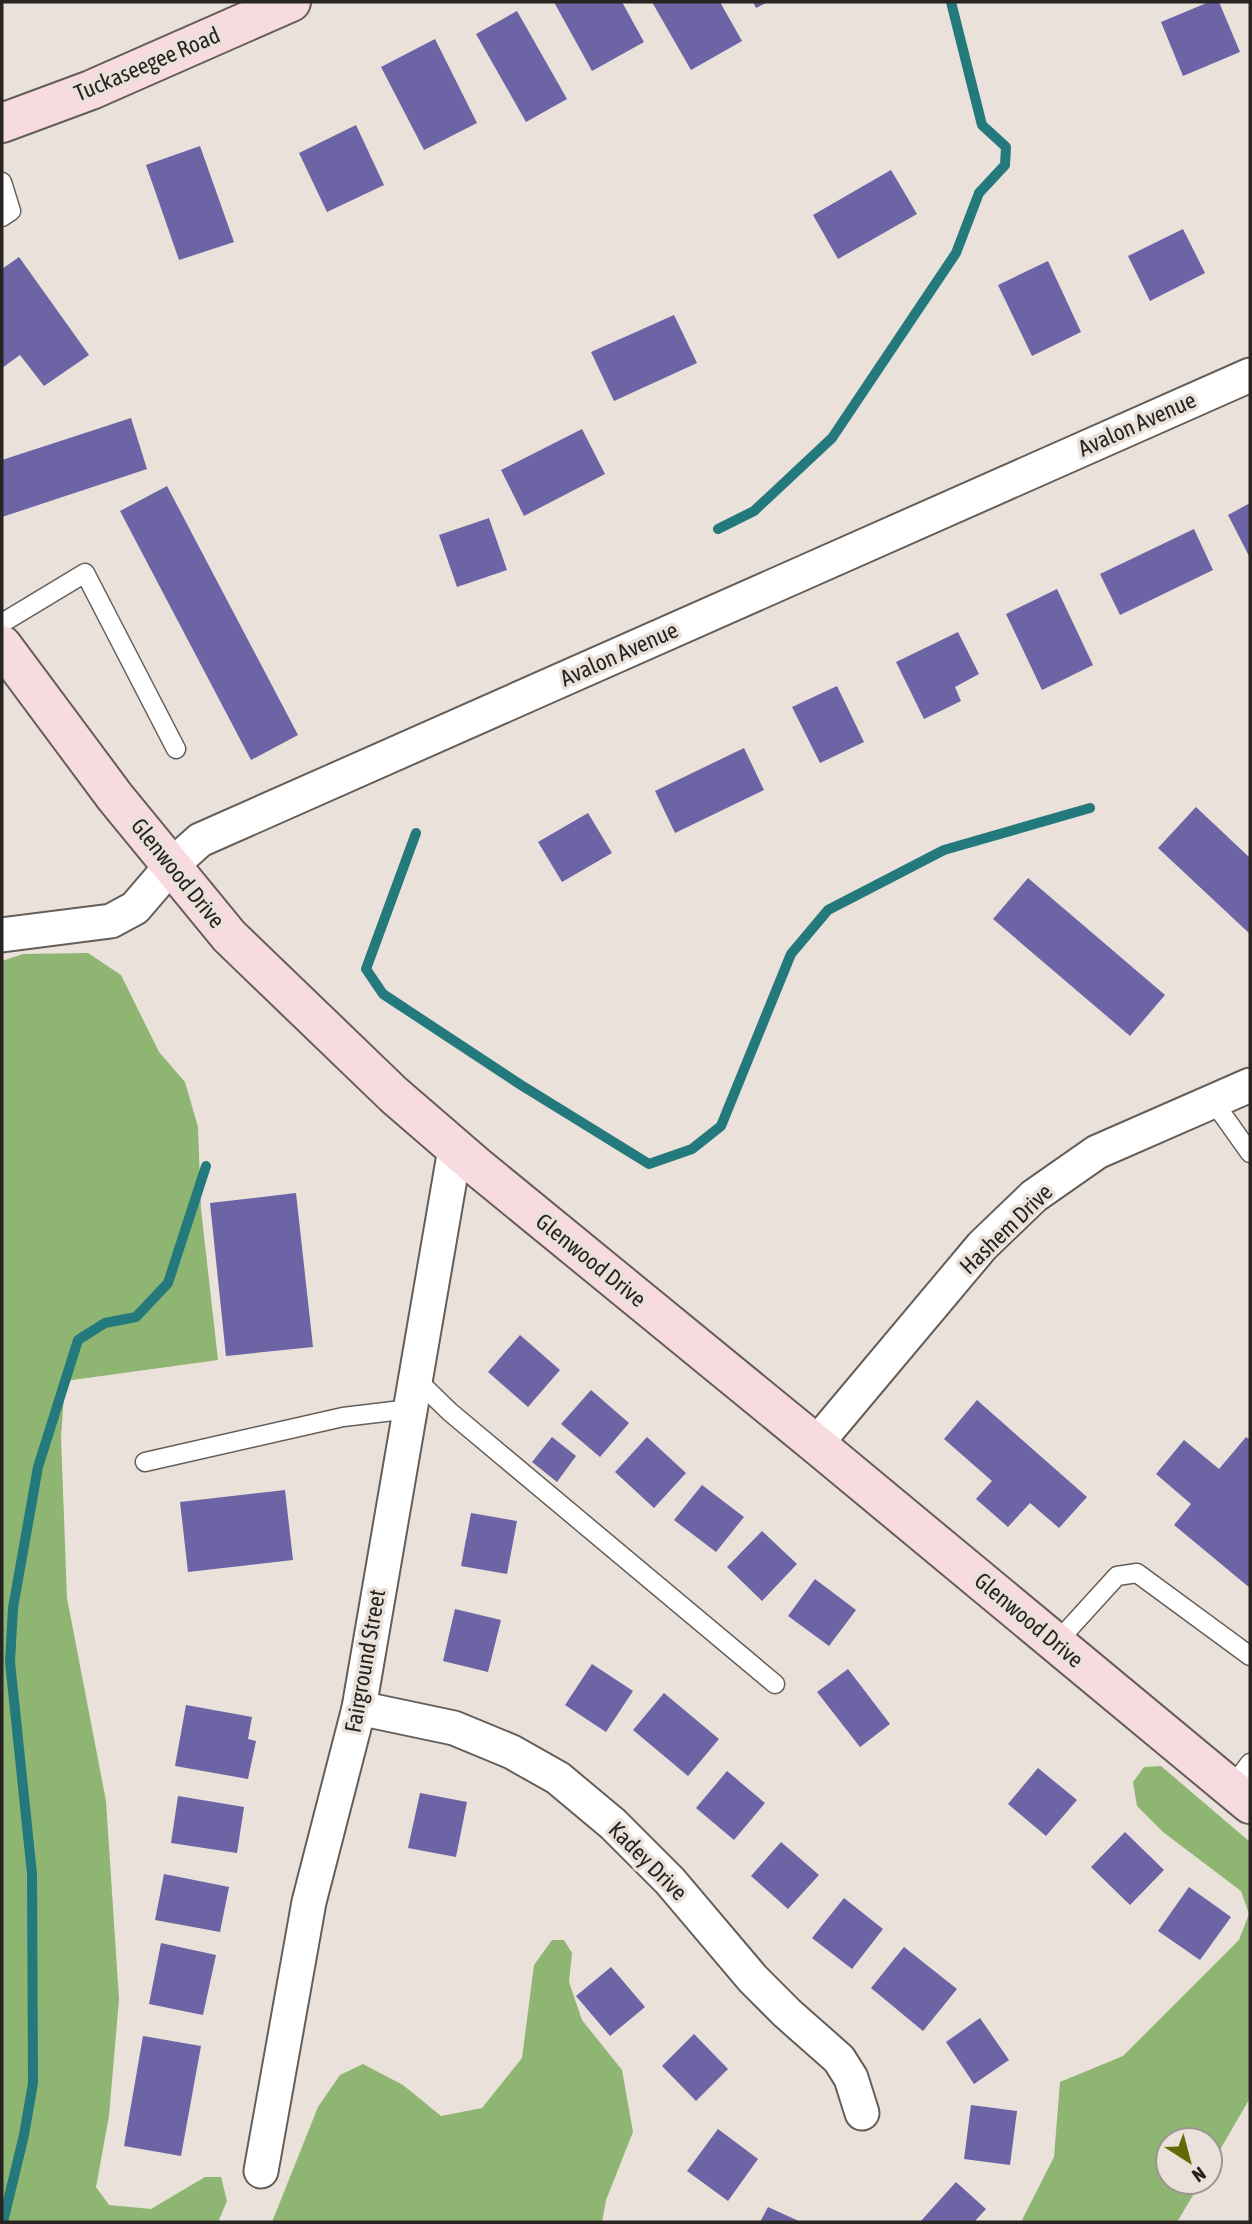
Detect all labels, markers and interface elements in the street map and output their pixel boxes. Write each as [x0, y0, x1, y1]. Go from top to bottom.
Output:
street label: Tuckaseegee Road [70, 22, 224, 106]
street label: Avalon Avenue [1074, 387, 1200, 461]
street label: Avalon Avenue [556, 617, 682, 691]
street label: Glenwood Drive [126, 813, 230, 933]
street label: Hashem Drive [954, 1179, 1058, 1279]
street label: Glenwood Drive [531, 1208, 651, 1312]
street label: Glenwood Drive [970, 1567, 1088, 1673]
street label: Fairground Street [340, 1587, 390, 1735]
street label: Kadey Drive [603, 1816, 693, 1906]
north arrow [1154, 2126, 1224, 2196]
text: N [1188, 2163, 1210, 2187]

